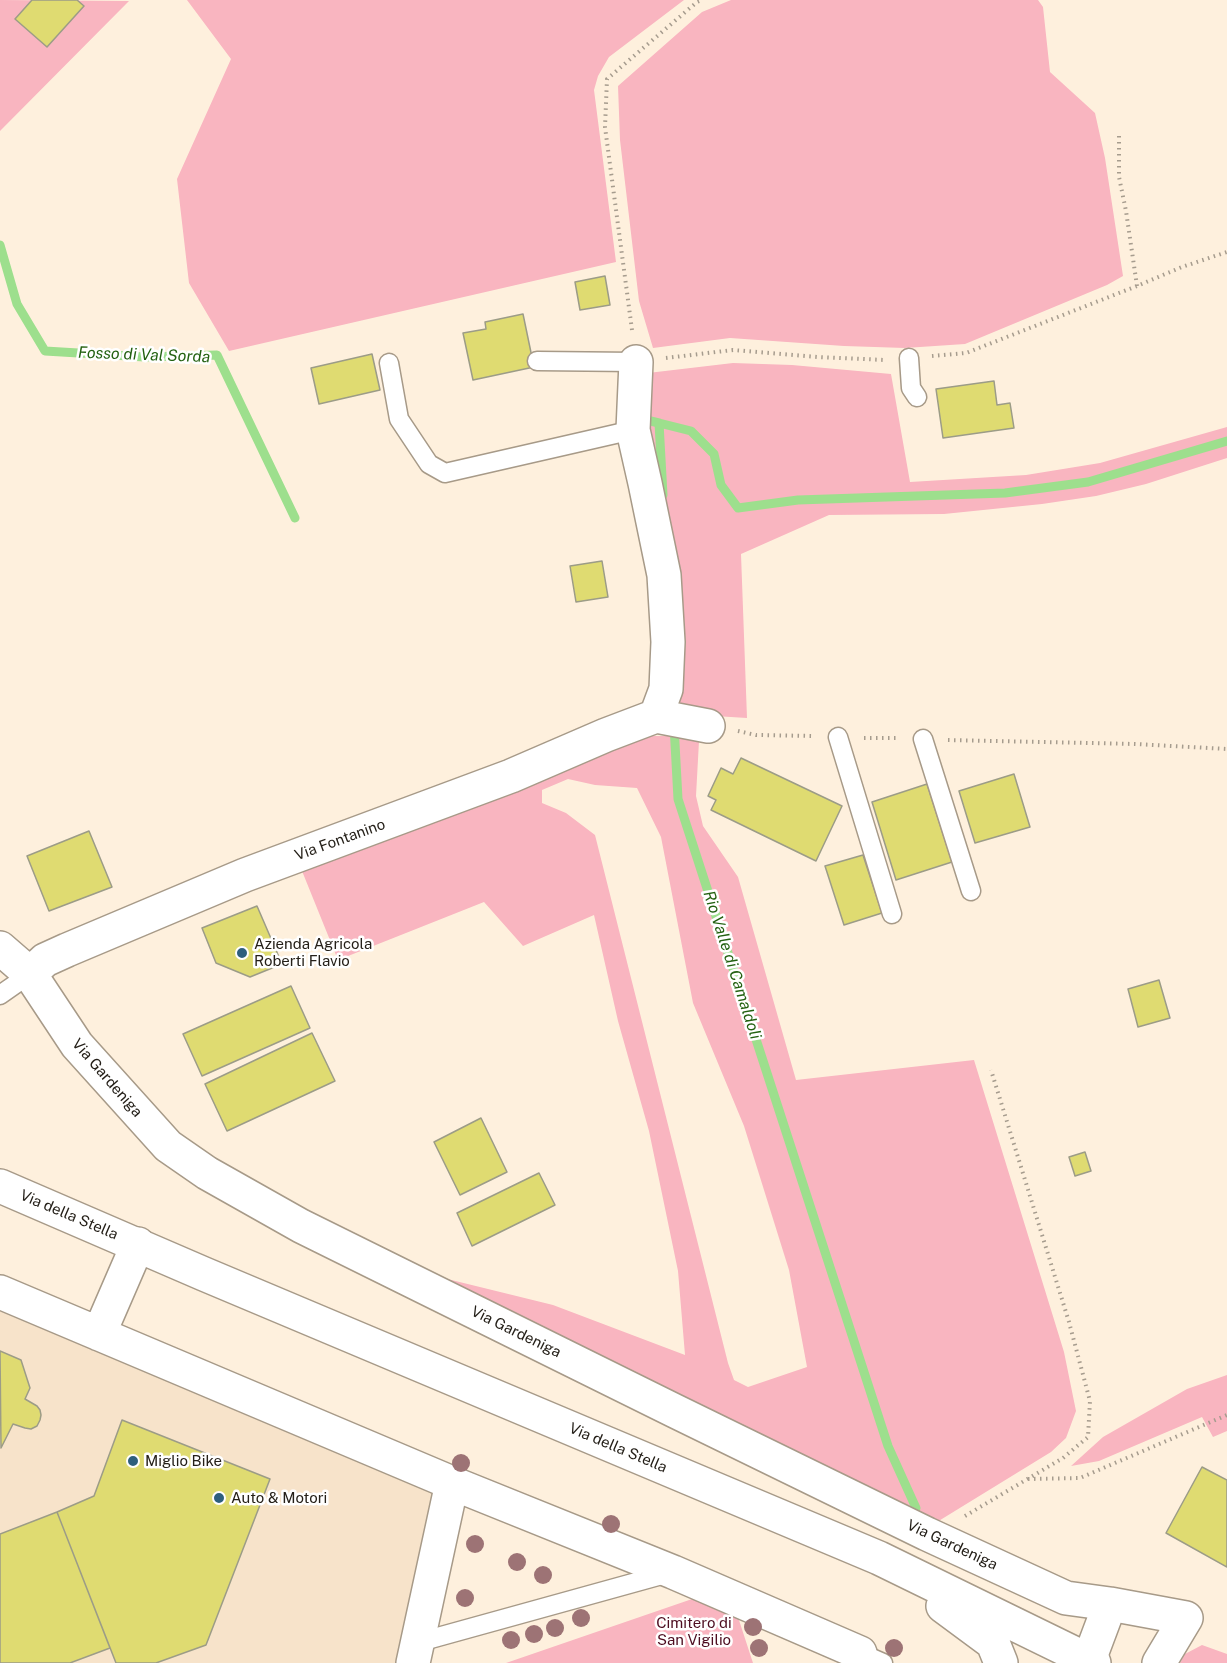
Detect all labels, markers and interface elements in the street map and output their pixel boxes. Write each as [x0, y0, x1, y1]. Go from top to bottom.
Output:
water label: Fosso di Val Sorda [78, 343, 210, 367]
street label: Via Fontanino [292, 815, 388, 865]
water label: Rio Valle di Camaldoli [699, 888, 765, 1042]
place label: Azienda Agricola Roberti Flavio [254, 935, 372, 970]
marker: Azienda Agricola Roberti Flavio [235, 946, 249, 960]
street label: Via Gardeniga [68, 1035, 146, 1121]
street label: Via della Stella [17, 1186, 121, 1244]
street label: Via Gardeniga [468, 1302, 564, 1362]
street label: Via della Stella [566, 1419, 670, 1477]
place label: Miglio Bike [145, 1452, 222, 1470]
marker: Miglio Bike [126, 1454, 140, 1468]
place label: Auto & Motori [231, 1489, 327, 1507]
marker: Auto & Motori [212, 1491, 226, 1505]
street label: Via Gardeniga [904, 1516, 1000, 1574]
park label: Cimitero di San Vigilio [656, 1614, 732, 1649]

